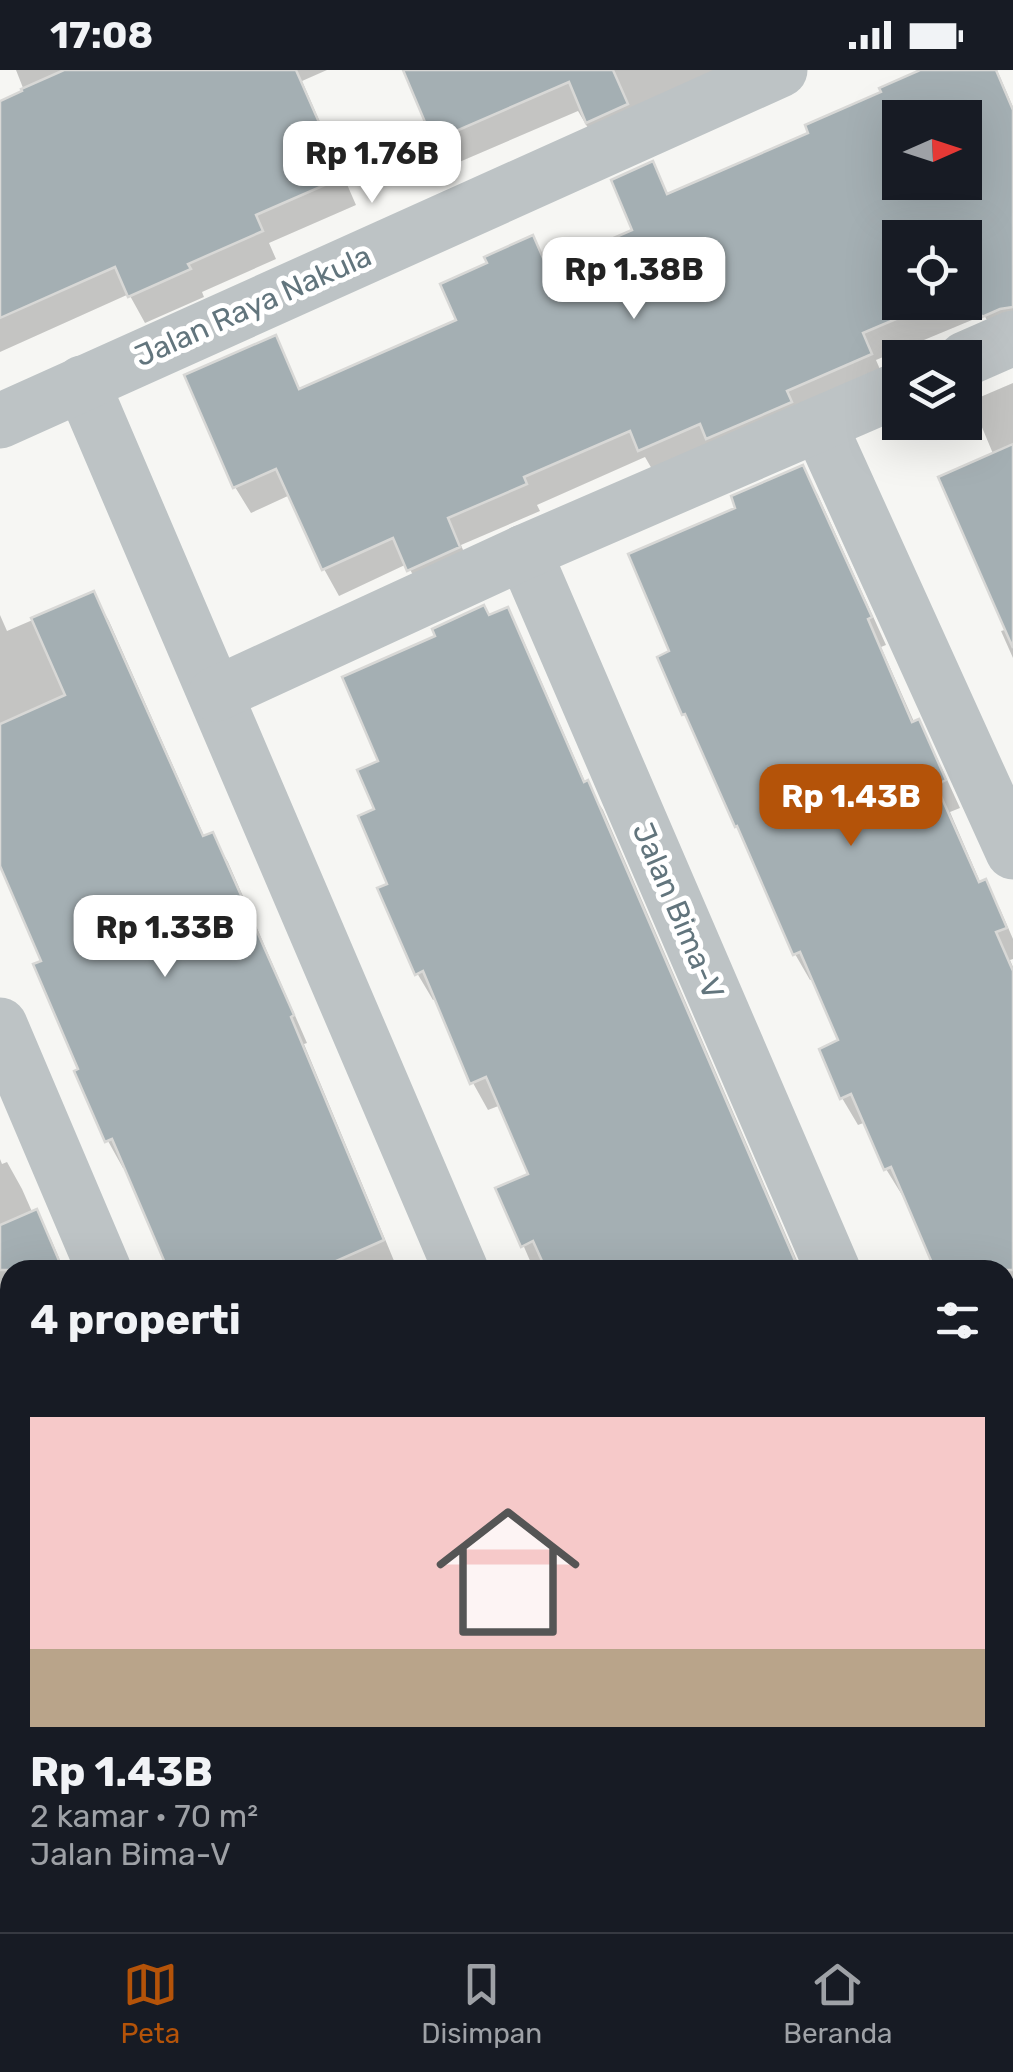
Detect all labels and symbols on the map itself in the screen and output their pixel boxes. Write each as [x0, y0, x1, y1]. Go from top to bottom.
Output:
north arrow [882, 100, 982, 200]
pin: Rp 1.76B [269, 121, 475, 206]
pin: Rp 1.38B [531, 237, 737, 322]
street label: Jalan Raya Nakula [129, 238, 377, 374]
pin: Rp 1.43B [748, 764, 954, 849]
street label: Jalan Bima-V [625, 817, 731, 1005]
pin: Rp 1.33B [62, 895, 268, 980]

